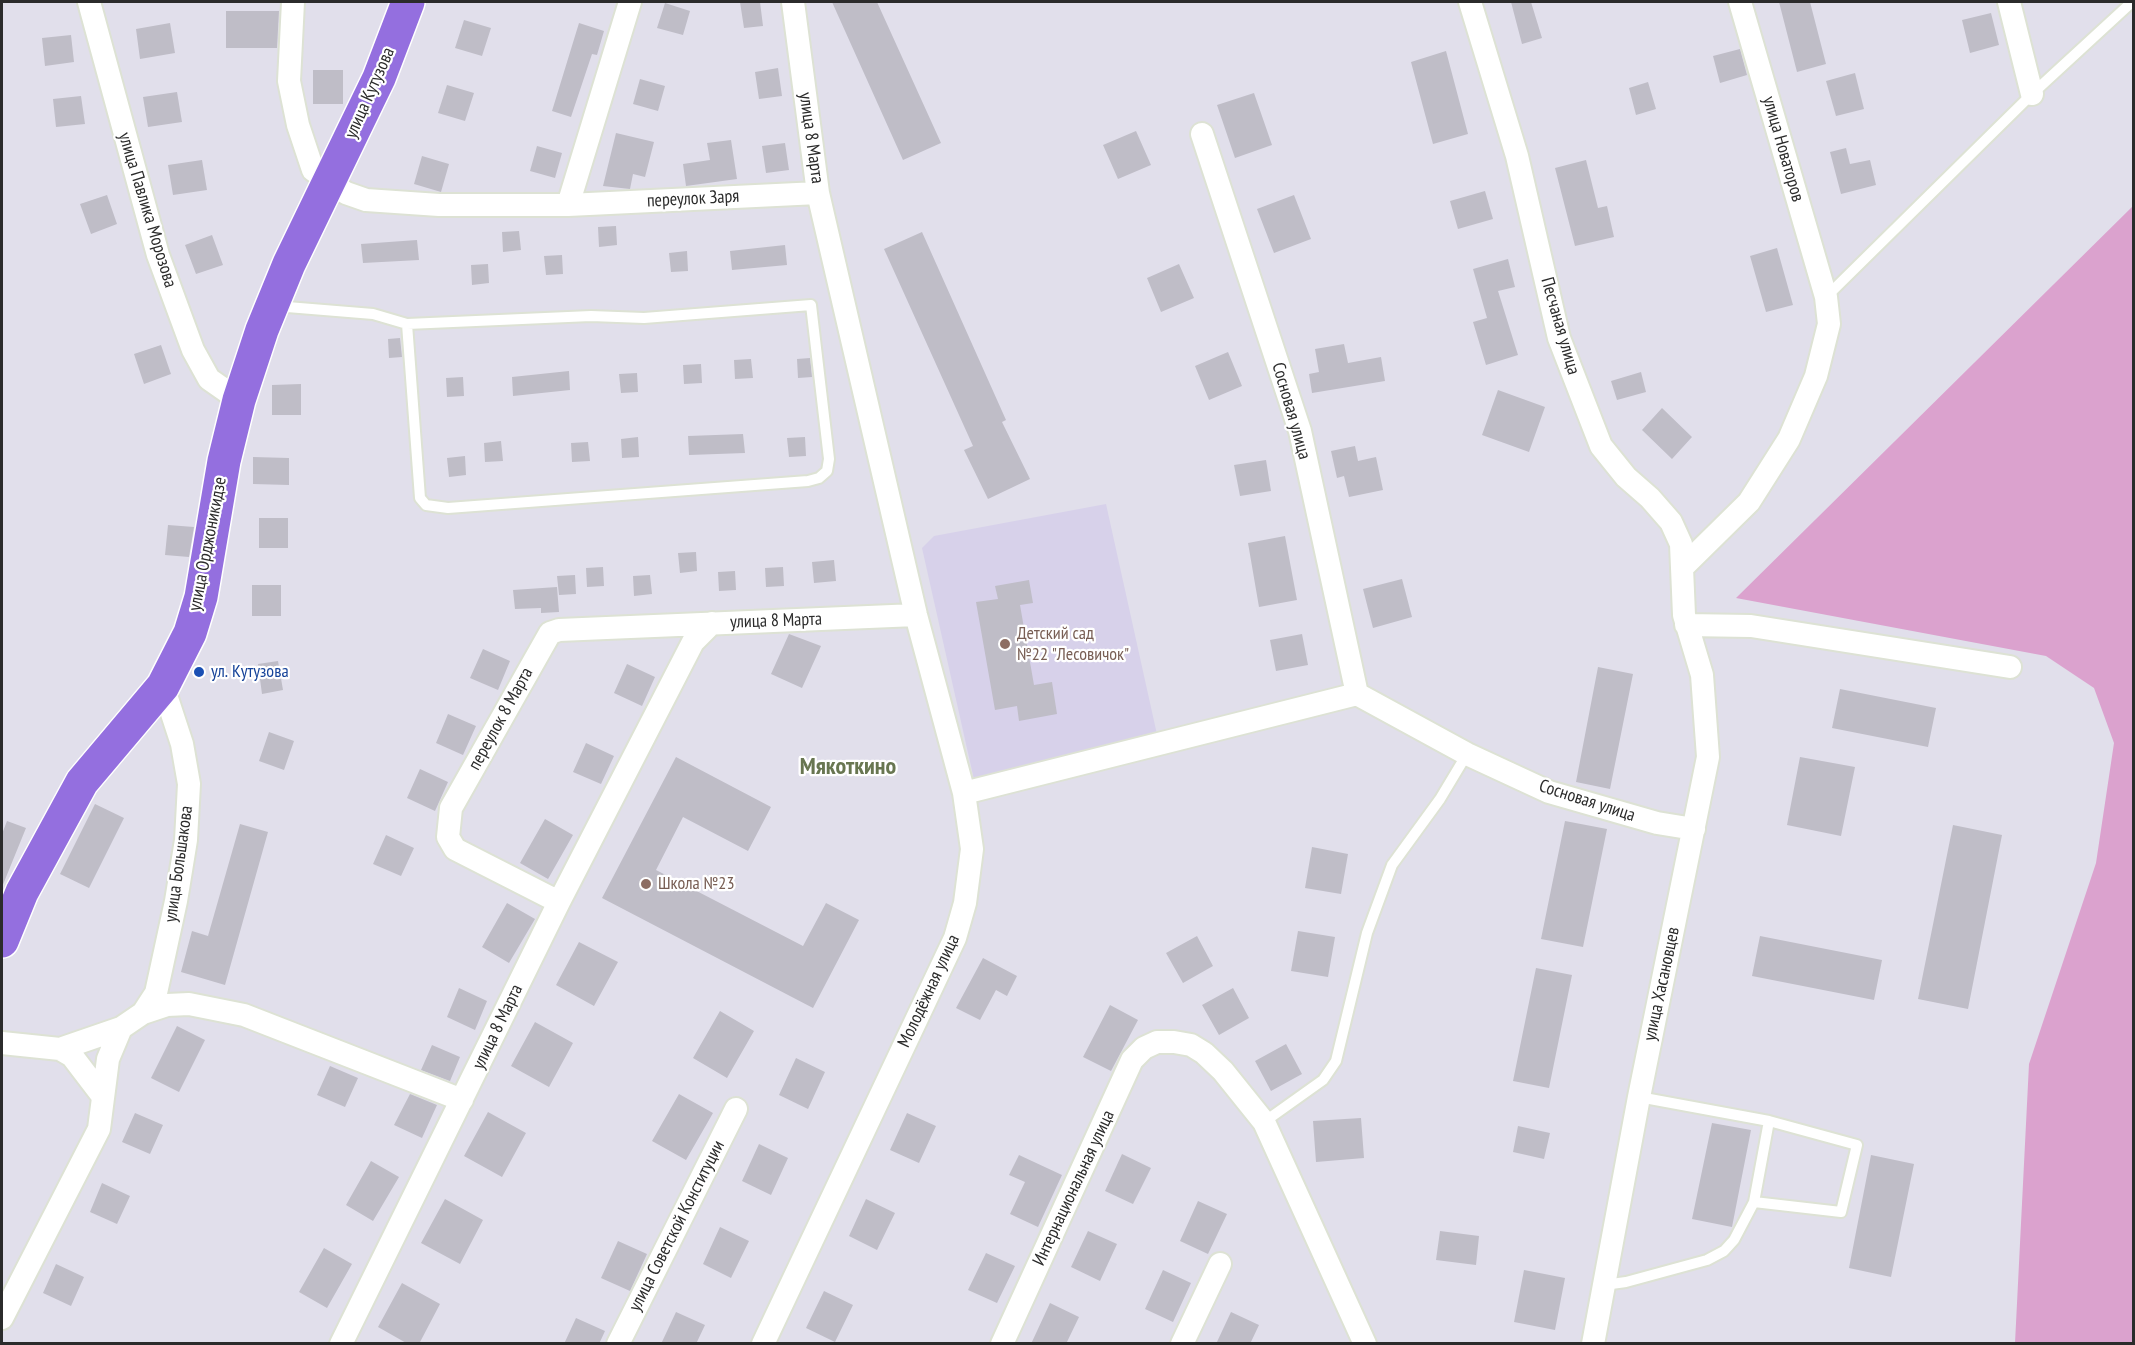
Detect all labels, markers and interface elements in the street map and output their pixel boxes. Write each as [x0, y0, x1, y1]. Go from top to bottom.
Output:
street label: улица Кутузова [340, 44, 400, 142]
street label: улица 8 Марта [794, 91, 828, 185]
street label: улица Новаторов [1758, 94, 1808, 204]
street label: улица Павлика Морозова [113, 130, 181, 290]
street label: переулок Заря [646, 186, 740, 212]
street label: Песчаная улица [1536, 275, 1584, 377]
street label: Сосновая улица [1267, 360, 1315, 462]
street label: улица Орджоникидзе [184, 475, 232, 613]
street label: улица 8 Марта [730, 609, 822, 633]
place label: Детский сад №22 "Лесовичок" [1017, 623, 1129, 666]
marker: Детский сад №22 "Лесовичок" [998, 637, 1012, 651]
place label: ул. Кутузова [211, 661, 289, 683]
street label: переулок 8 Марта [464, 664, 538, 774]
marker: ул. Кутузова [192, 665, 206, 679]
district label: Мякоткино [800, 753, 896, 781]
street label: Сосновая улица [1536, 775, 1638, 827]
street label: улица Большакова [160, 804, 198, 924]
place label: Школа №23 [658, 873, 735, 895]
marker: Школа №23 [639, 877, 653, 891]
street label: улица Хасановцев [1639, 925, 1685, 1043]
street label: Молодёжная улица [893, 931, 965, 1051]
street label: улица 8 Марта [468, 981, 528, 1073]
street label: Интернациональная улица [1029, 1107, 1119, 1269]
street label: улица Советской Конституции [624, 1137, 730, 1315]

